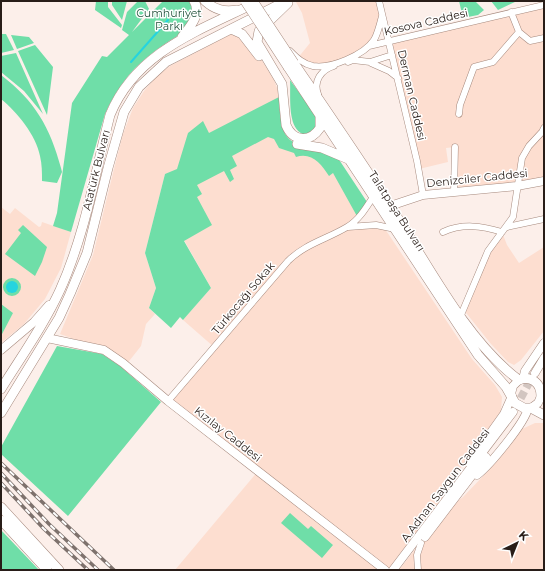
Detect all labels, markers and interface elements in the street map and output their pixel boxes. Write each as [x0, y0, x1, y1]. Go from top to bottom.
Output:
park label: Cumhuriyet Parkı [136, 6, 202, 33]
street label: Kosova Caddesi [383, 6, 469, 38]
street label: Derman Caddesi [395, 48, 429, 142]
street label: Atatürk Bulvarı [79, 128, 113, 212]
street label: Denizciler Caddesi [426, 166, 528, 190]
street label: Talatpaşa Bulvarı [366, 168, 428, 254]
street label: Türkocağı Sokak [209, 259, 278, 337]
street label: Kızılay Caddesi [192, 403, 264, 465]
street label: A.Adnan Saygun Caddesi [398, 425, 492, 545]
north arrow [497, 523, 537, 563]
text: K [516, 528, 532, 544]

